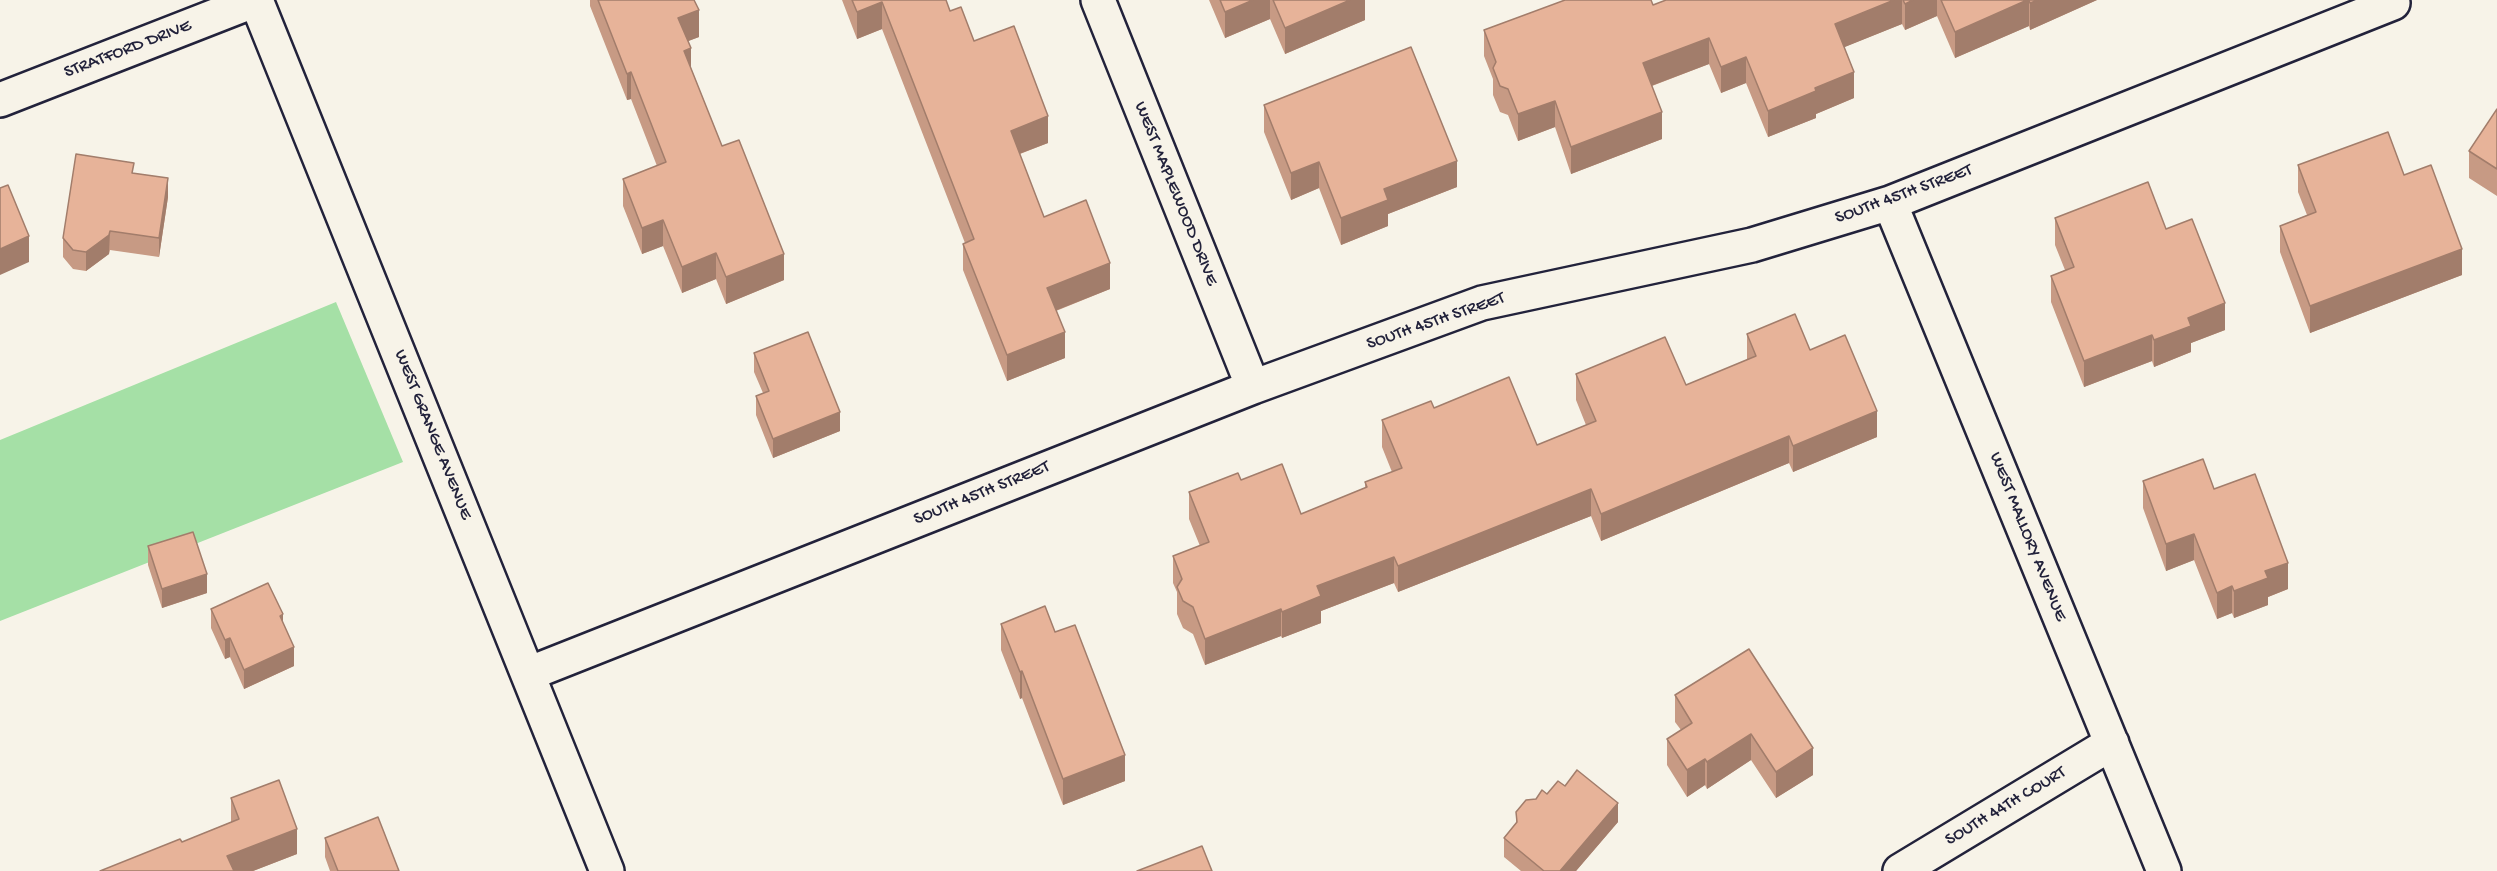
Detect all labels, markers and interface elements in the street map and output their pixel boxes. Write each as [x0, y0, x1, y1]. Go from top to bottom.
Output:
street label: STRATFORD DRIVE [61, 16, 195, 84]
street label: WEST MAPLEWOOD DRIVE [1128, 99, 1222, 289]
street label: SOUTH 45TH STREET [1832, 160, 1976, 230]
street label: SOUTH 45TH STREET [1364, 288, 1508, 356]
street label: WEST GRANGE AVENUE [388, 347, 476, 523]
street label: WEST MALLORY AVENUE [1983, 449, 2071, 625]
street label: SOUTH 45TH STREET [911, 457, 1053, 531]
street label: SOUTH 44TH COURT [1942, 762, 2070, 852]

